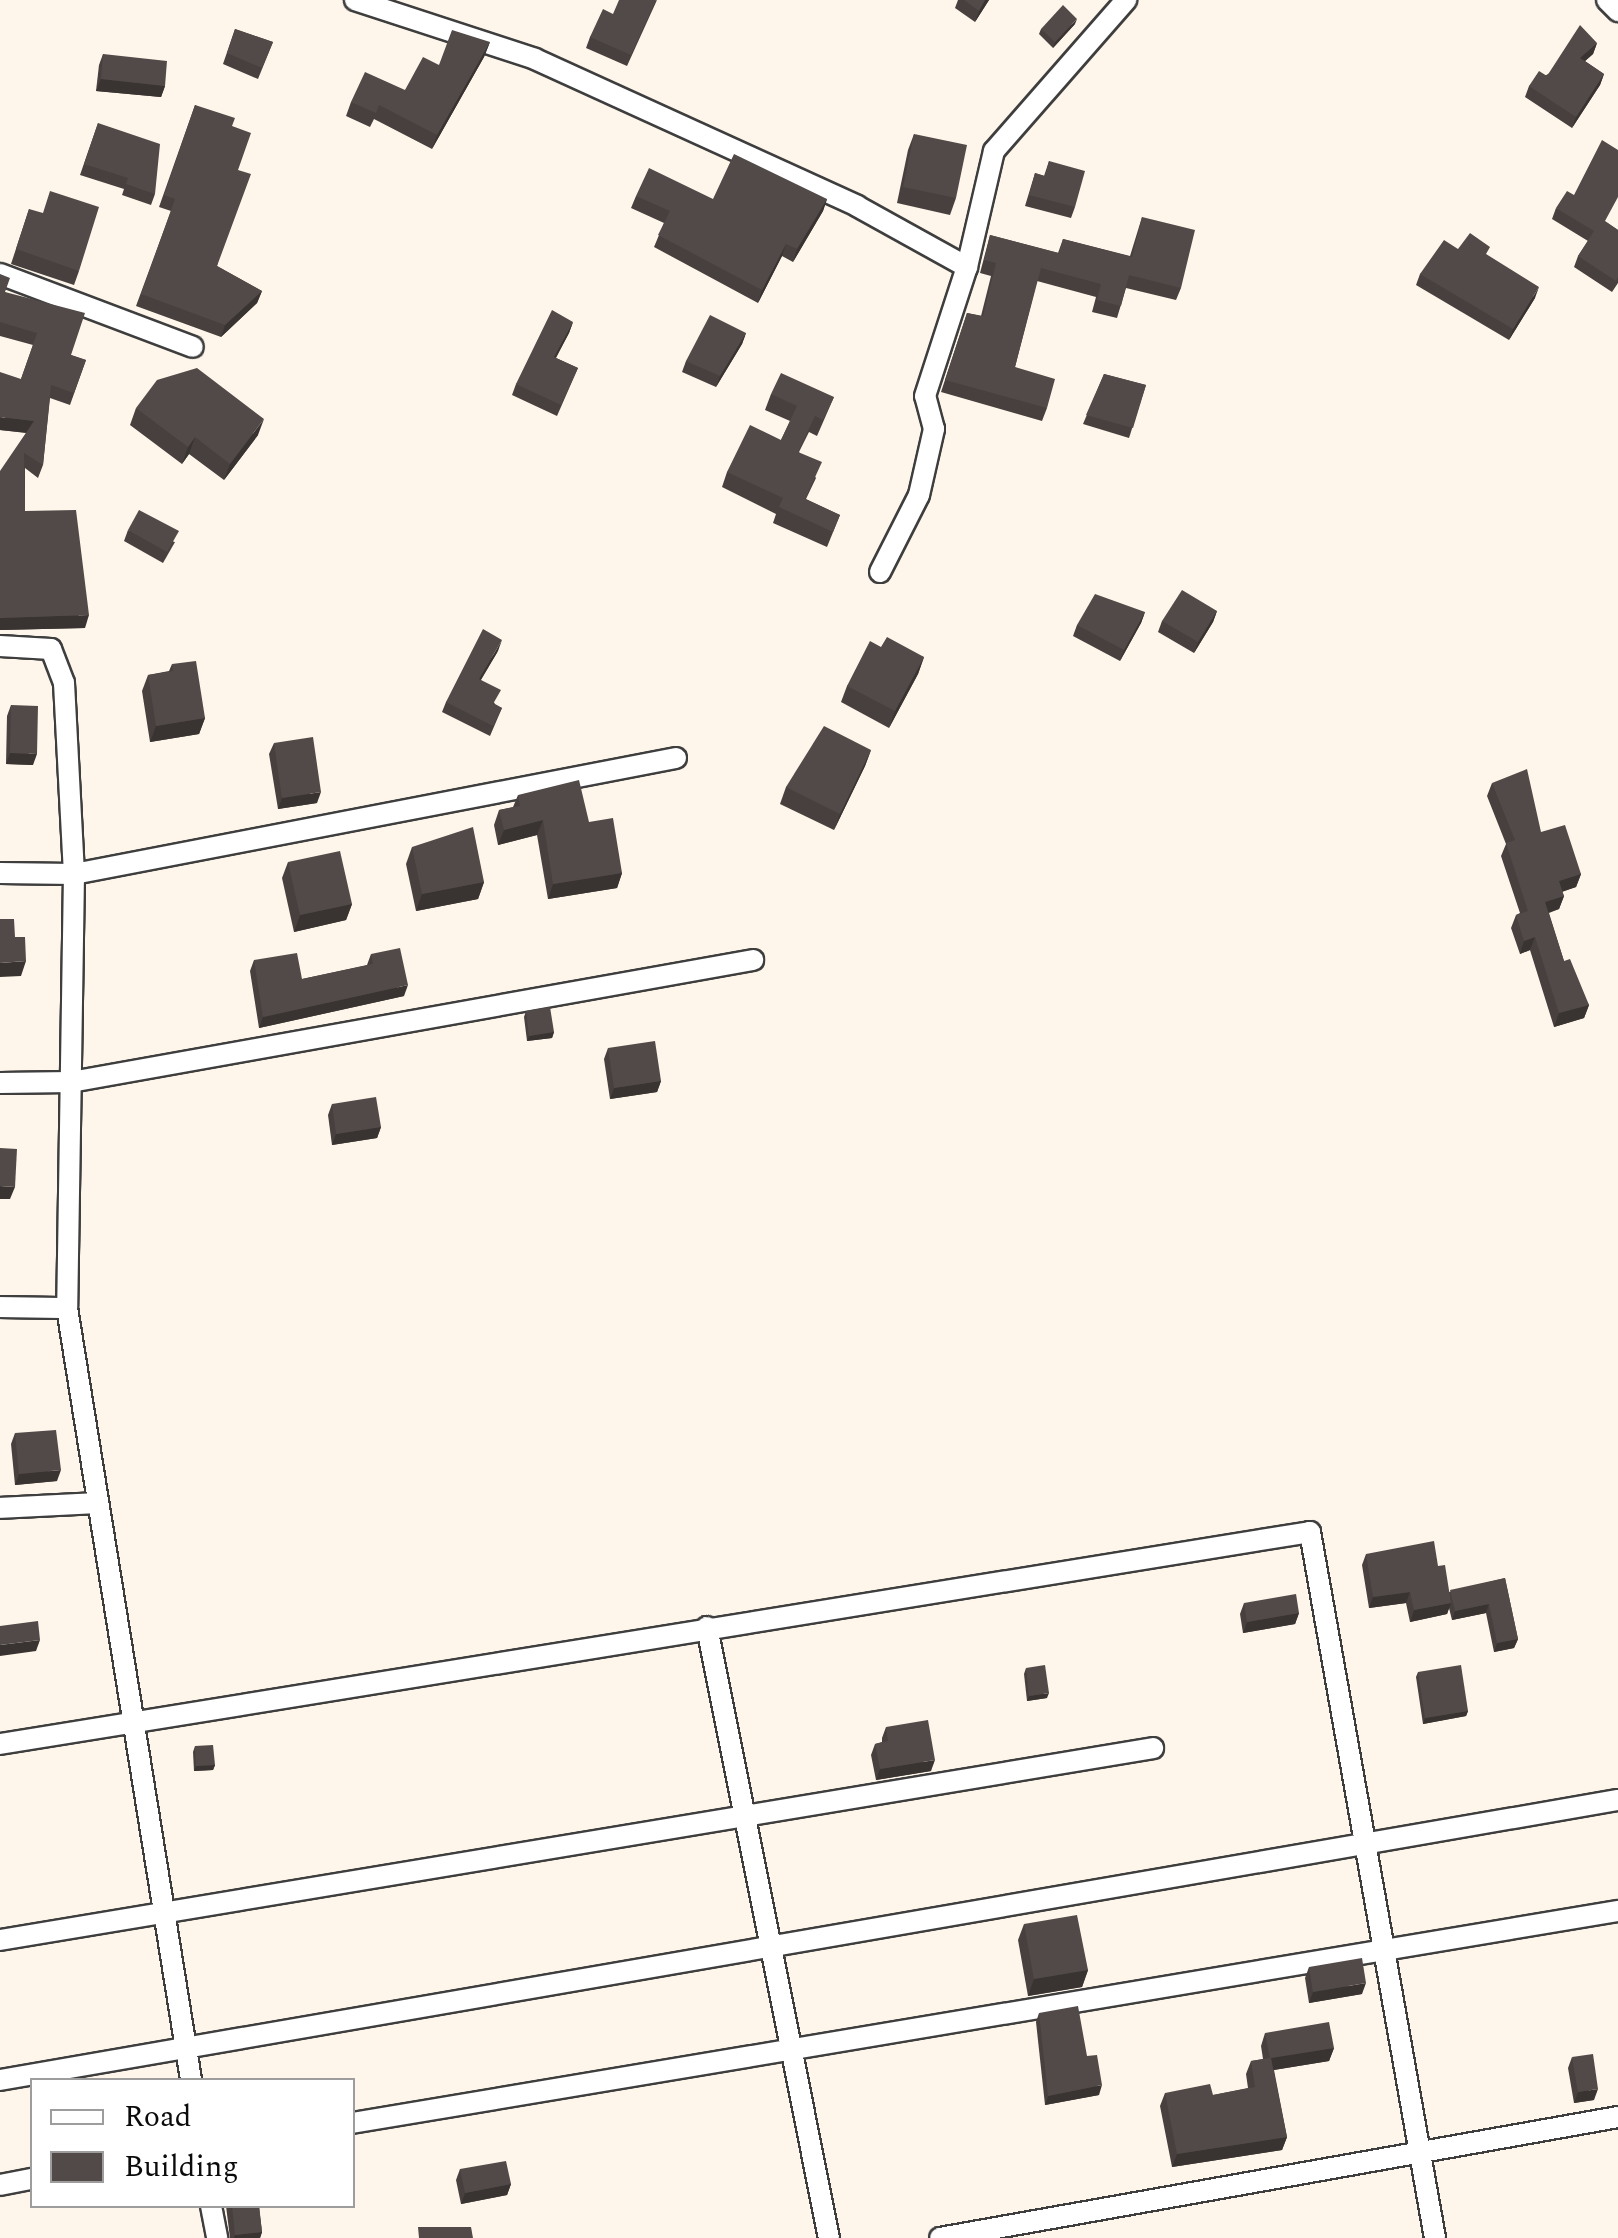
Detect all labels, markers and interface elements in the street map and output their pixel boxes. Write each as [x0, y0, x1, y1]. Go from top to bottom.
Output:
legend [30, 2078, 355, 2208]
text: Road [124, 2094, 192, 2140]
text: Building [124, 2144, 239, 2190]

